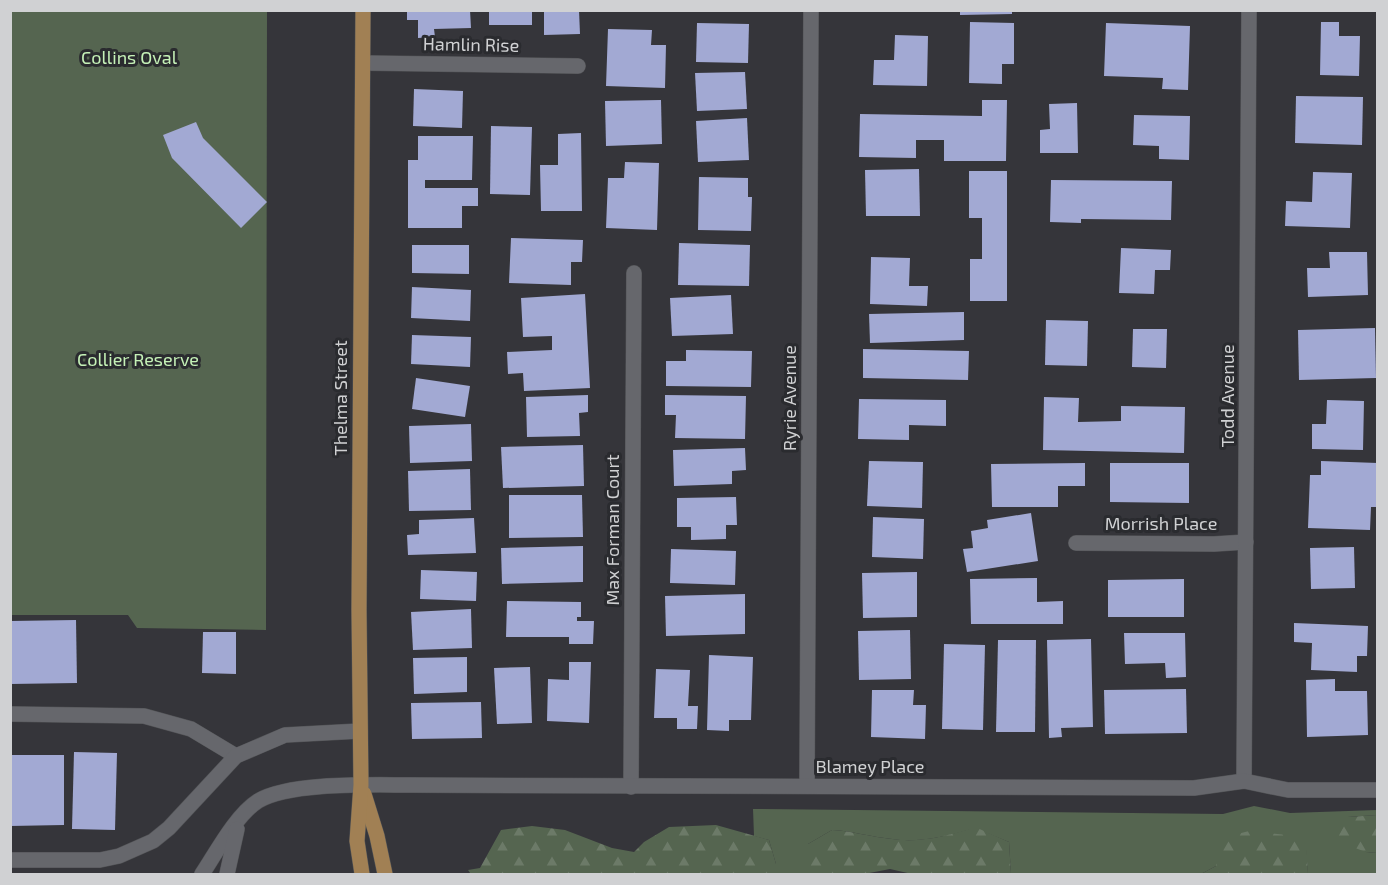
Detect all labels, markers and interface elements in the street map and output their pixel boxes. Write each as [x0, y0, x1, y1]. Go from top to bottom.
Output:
street label: Hamlin Rise [423, 32, 519, 56]
park label: Collins Oval [81, 46, 178, 68]
street label: Thelma Street [329, 340, 351, 456]
street label: Todd Avenue [1216, 344, 1238, 448]
street label: Ryrie Avenue [778, 345, 800, 451]
park label: Collier Reserve [77, 348, 199, 370]
street label: Max Forman Court [601, 454, 623, 605]
street label: Morrish Place [1105, 512, 1217, 534]
street label: Blamey Place [815, 755, 925, 777]

